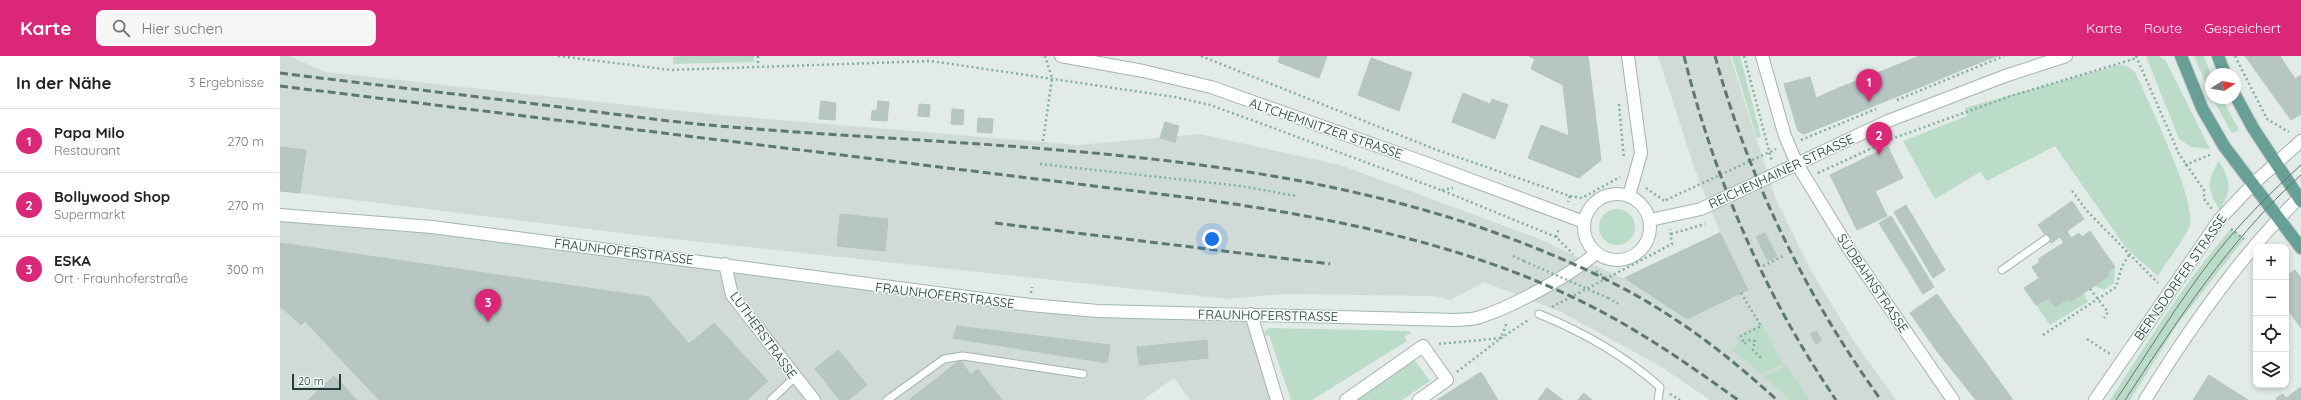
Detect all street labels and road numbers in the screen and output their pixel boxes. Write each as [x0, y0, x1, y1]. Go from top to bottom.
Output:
street label: ALTCHEMNITZER STRASSE [1247, 94, 1405, 162]
street label: REICHENHAINER STRASSE [1706, 130, 1856, 212]
street label: BERNSDORFER STRASSE [2130, 211, 2230, 343]
street label: SÜDBAHNSTRASSE [1834, 230, 1912, 336]
street label: FRAUNHOFERSTRASSE [553, 235, 695, 267]
street label: FRAUNHOFERSTRASSE [874, 279, 1016, 311]
street label: LUTHERSTRASSE [727, 288, 801, 382]
street label: FRAUNHOFERSTRASSE [1198, 306, 1338, 324]

